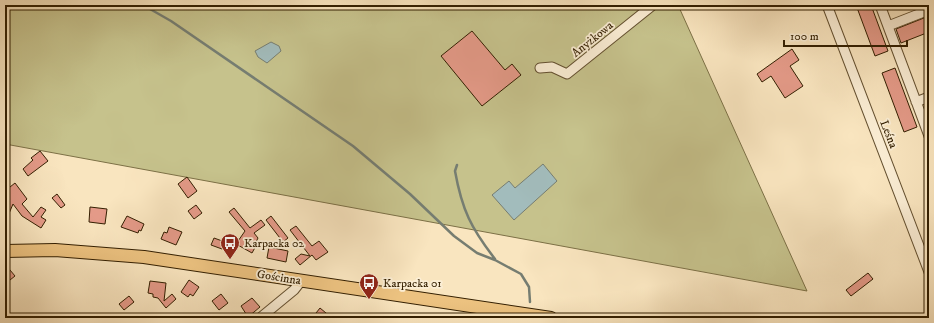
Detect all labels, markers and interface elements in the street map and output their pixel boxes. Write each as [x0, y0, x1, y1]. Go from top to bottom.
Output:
street label: Anyżkowa [568, 18, 617, 61]
scale bar [784, 22, 907, 48]
text: 100 m [790, 29, 819, 44]
street label: Leśna [876, 118, 901, 151]
bus stop icon: Karpacka 02 [219, 232, 241, 260]
place label: Karpacka 02 [244, 236, 304, 251]
street label: Gościnna [256, 267, 303, 288]
bus stop icon: Karpacka 01 [358, 272, 380, 300]
place label: Karpacka 01 [383, 276, 442, 291]

